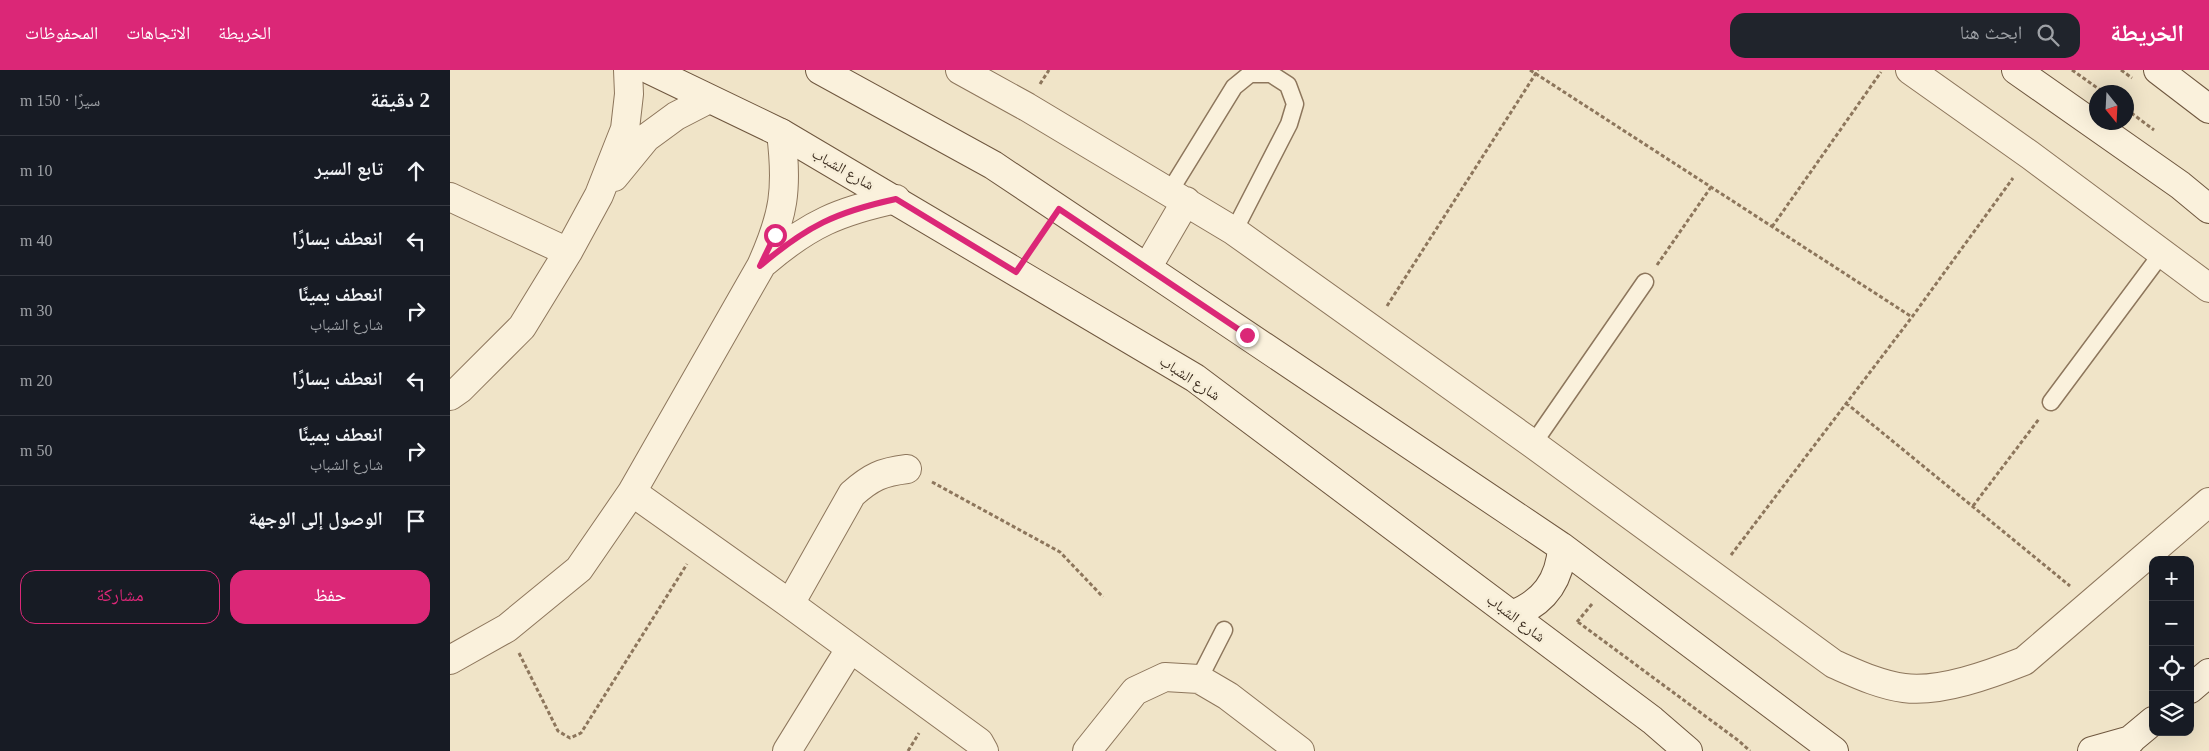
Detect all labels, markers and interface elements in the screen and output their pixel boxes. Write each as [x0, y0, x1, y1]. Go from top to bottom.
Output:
search box [1730, 13, 2080, 58]
text: الخريطة [2110, 20, 2184, 46]
icon: search [2034, 21, 2062, 49]
text: ابحث هنا [1960, 22, 2022, 43]
text: المحفوظات [25, 23, 98, 43]
text: الاتجاهات [126, 23, 190, 43]
text: الخريطة [218, 23, 271, 43]
north arrow [2089, 85, 2134, 130]
text: 2 دقيقة [370, 88, 430, 112]
text: سيرًا · 150 m [20, 92, 100, 109]
street label: شارع الشباب [808, 145, 877, 195]
icon: ahead [402, 157, 430, 185]
text: تابع السير [315, 158, 383, 179]
text: 10 m [20, 162, 52, 179]
route start [764, 224, 787, 247]
icon: left [402, 227, 430, 255]
text: انعطف يسارًا [292, 228, 383, 249]
text: 40 m [20, 232, 52, 249]
text: انعطف يمينًا [298, 284, 383, 305]
icon: right [402, 297, 430, 325]
text: 30 m [20, 302, 52, 319]
text: شارع الشباب [310, 316, 383, 333]
route end [1236, 324, 1259, 347]
street label: شارع الشباب [1156, 353, 1223, 405]
icon: left [402, 367, 430, 395]
text: انعطف يسارًا [292, 368, 383, 389]
text: 20 m [20, 372, 52, 389]
text: انعطف يمينًا [298, 424, 383, 445]
icon: right [402, 437, 430, 465]
text: 50 m [20, 442, 52, 459]
text: شارع الشباب [310, 456, 383, 473]
icon: arrive [402, 507, 430, 535]
text: الوصول إلى الوجهة [249, 508, 383, 529]
map controls [2149, 556, 2194, 736]
button: + [2149, 556, 2194, 601]
button: مشاركة [20, 570, 220, 624]
button: حفظ [230, 570, 430, 624]
street label: شارع الشباب [1483, 591, 1548, 647]
button: − [2149, 601, 2194, 646]
button: locate [2149, 646, 2194, 691]
button: layers [2149, 691, 2194, 736]

